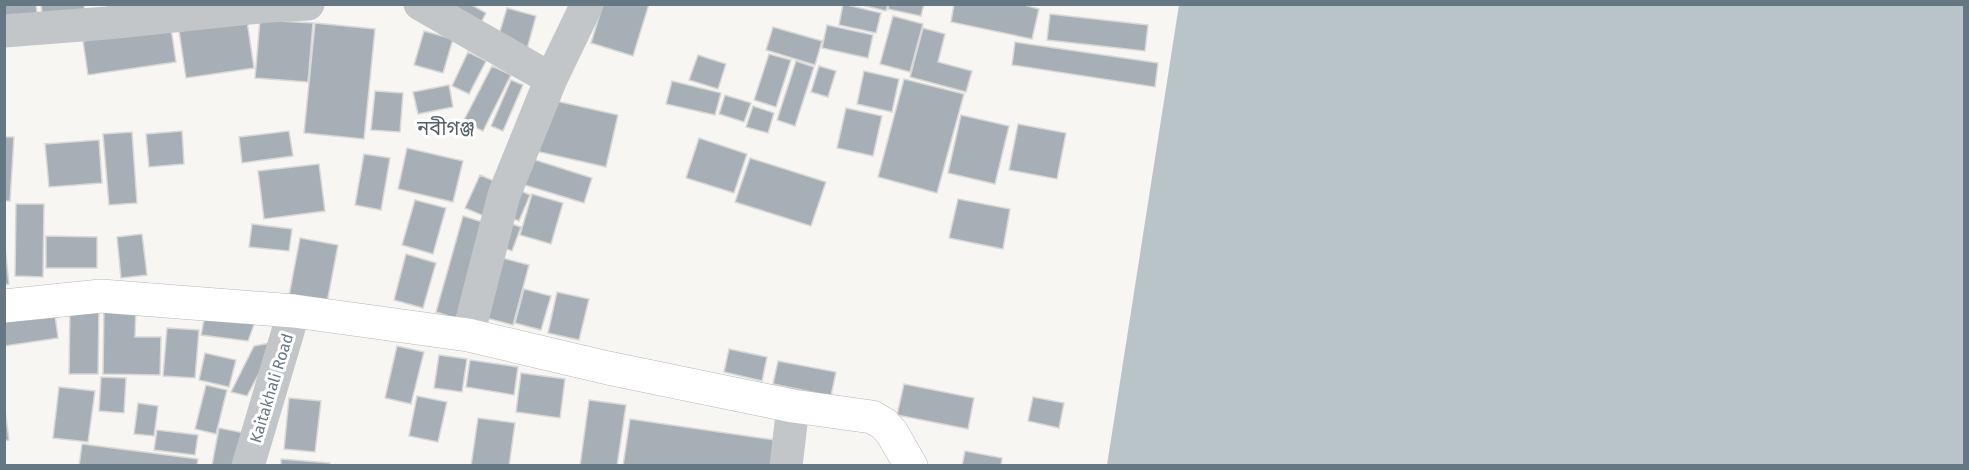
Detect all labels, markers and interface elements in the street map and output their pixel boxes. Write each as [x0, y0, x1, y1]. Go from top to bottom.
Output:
district label: নবীগঞ্জ [416, 116, 475, 140]
street label: Kaitakhali Road [246, 331, 297, 445]

